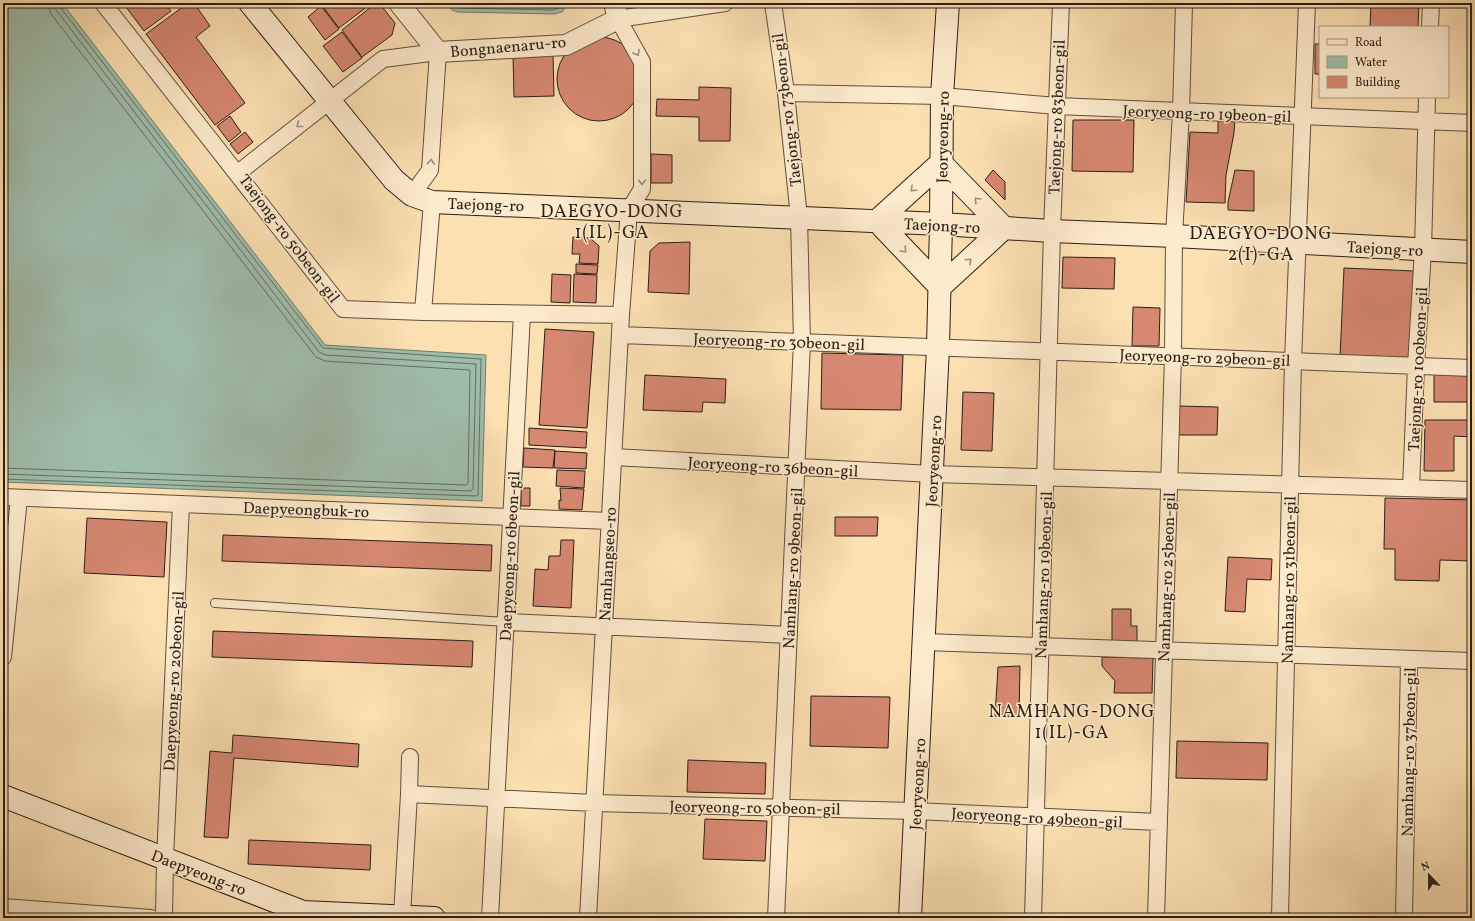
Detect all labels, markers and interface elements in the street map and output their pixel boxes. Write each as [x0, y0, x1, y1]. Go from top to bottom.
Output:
legend [1319, 26, 1449, 98]
street label: Bongnaenaru-ro [449, 32, 567, 64]
street label: Taejong-ro 73beon-gil [768, 32, 808, 188]
text: Road [1355, 35, 1382, 51]
street label: Taejong-ro 83beon-gil [1044, 39, 1072, 195]
one-way arrow [632, 49, 639, 56]
text: Water [1355, 55, 1387, 71]
text: Building [1355, 75, 1400, 91]
street label: Jeoryeong-ro [932, 91, 956, 183]
street label: Jeoryeong-ro 19beon-gil [1122, 101, 1292, 129]
one-way arrow [297, 120, 304, 127]
one-way arrow [426, 159, 435, 165]
street label: Taejong-ro 50beon-gil [233, 170, 344, 308]
one-way arrow [638, 179, 646, 185]
one-way arrow [910, 185, 918, 192]
street label: Taejong-ro [447, 194, 525, 218]
one-way arrow [974, 197, 982, 205]
district label: DAEGYO-DONG 1(IL)-GA [540, 200, 684, 246]
street label: Taejong-ro [903, 214, 981, 240]
district label: DAEGYO-DONG 2(I)-GA [1189, 222, 1333, 268]
street label: Taejong-ro [1346, 237, 1424, 263]
one-way arrow [899, 245, 906, 252]
one-way arrow [964, 258, 971, 265]
street label: Taejong-ro 100beon-gil [1404, 286, 1434, 452]
street label: Jeoryeong-ro 30beon-gil [693, 329, 865, 357]
street label: Jeoryeong-ro 29beon-gil [1119, 345, 1291, 373]
street label: Jeoryeong-ro [922, 414, 948, 508]
street label: Jeoryeong-ro 36beon-gil [687, 453, 859, 483]
street label: Daepyeong-ro 6beon-gil [496, 470, 526, 642]
street label: Namhang-ro 9beon-gil [779, 487, 809, 649]
street label: Namhang-ro 19beon-gil [1031, 491, 1059, 659]
street label: Namhang-ro 25beon-gil [1154, 492, 1182, 662]
street label: Namhang-ro 31beon-gil [1278, 496, 1302, 664]
street label: Daepyeongbuk-ro [242, 498, 369, 524]
street label: Namhangseo-ro [595, 507, 623, 622]
street label: Daepyeong-ro 20beon-gil [159, 590, 191, 772]
street label: Namhang-ro 37beon-gil [1398, 667, 1422, 837]
district label: NAMHANG-DONG 1(IL)-GA [989, 700, 1155, 746]
street label: Jeoryeong-ro [906, 737, 932, 831]
street label: Jeoryeong-ro 50beon-gil [669, 797, 841, 821]
street label: Jeoryeong-ro 49beon-gil [951, 804, 1123, 834]
street label: Daepyeong-ro [147, 846, 249, 902]
north arrow [1409, 855, 1449, 895]
text: N [1419, 859, 1432, 876]

